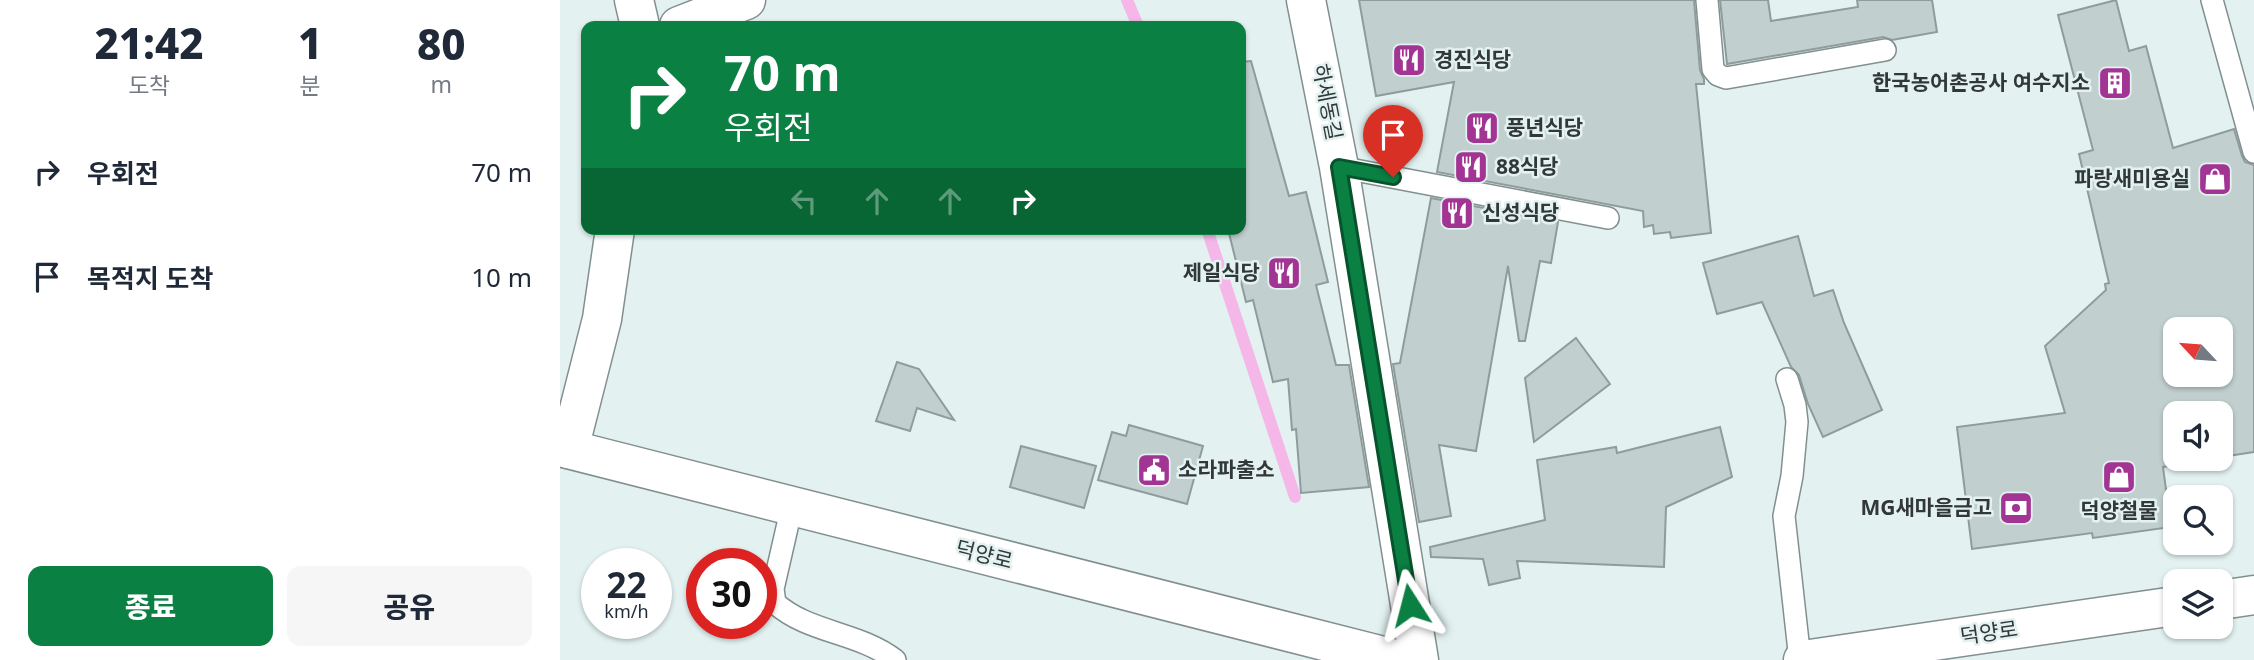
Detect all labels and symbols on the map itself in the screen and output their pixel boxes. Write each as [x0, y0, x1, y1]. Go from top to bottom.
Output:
restaurant icon: 경진식당 [1390, 41, 1428, 79]
place label: 경진식당 [1434, 45, 1511, 73]
street label: 하세동길 [1307, 61, 1349, 142]
building icon: 한국농어촌공사 여수지소 [2096, 64, 2134, 102]
place label: 한국농어촌공사 여수지소 [1872, 68, 2090, 96]
pin [1363, 105, 1423, 177]
restaurant icon: 풍년식당 [1463, 109, 1501, 147]
place label: 풍년식당 [1506, 113, 1583, 141]
restaurant icon: 88식당 [1452, 148, 1490, 186]
place label: 88식당 [1496, 152, 1559, 180]
shop icon: 파랑새미용실 [2196, 160, 2234, 198]
place label: 파랑새미용실 [2074, 164, 2190, 192]
restaurant icon: 신성식당 [1438, 194, 1476, 232]
place label: 신성식당 [1482, 198, 1559, 226]
restaurant icon: 제일식당 [1265, 254, 1303, 292]
place label: 제일식당 [1183, 258, 1260, 286]
north arrow [2163, 317, 2233, 387]
public building icon: 소라파출소 [1135, 451, 1173, 489]
place label: 소라파출소 [1178, 455, 1275, 483]
shop icon: 덕양철물 [2100, 458, 2138, 496]
bank icon: MG새마을금고 [1997, 489, 2035, 527]
place label: MG새마을금고 [1860, 493, 1992, 521]
place label: 덕양철물 [2080, 496, 2158, 524]
street label: 덕양로 [953, 533, 1016, 575]
speed limit sign: 30 [686, 548, 777, 639]
position arrow [1373, 568, 1447, 642]
street label: 덕양로 [1958, 614, 2020, 650]

